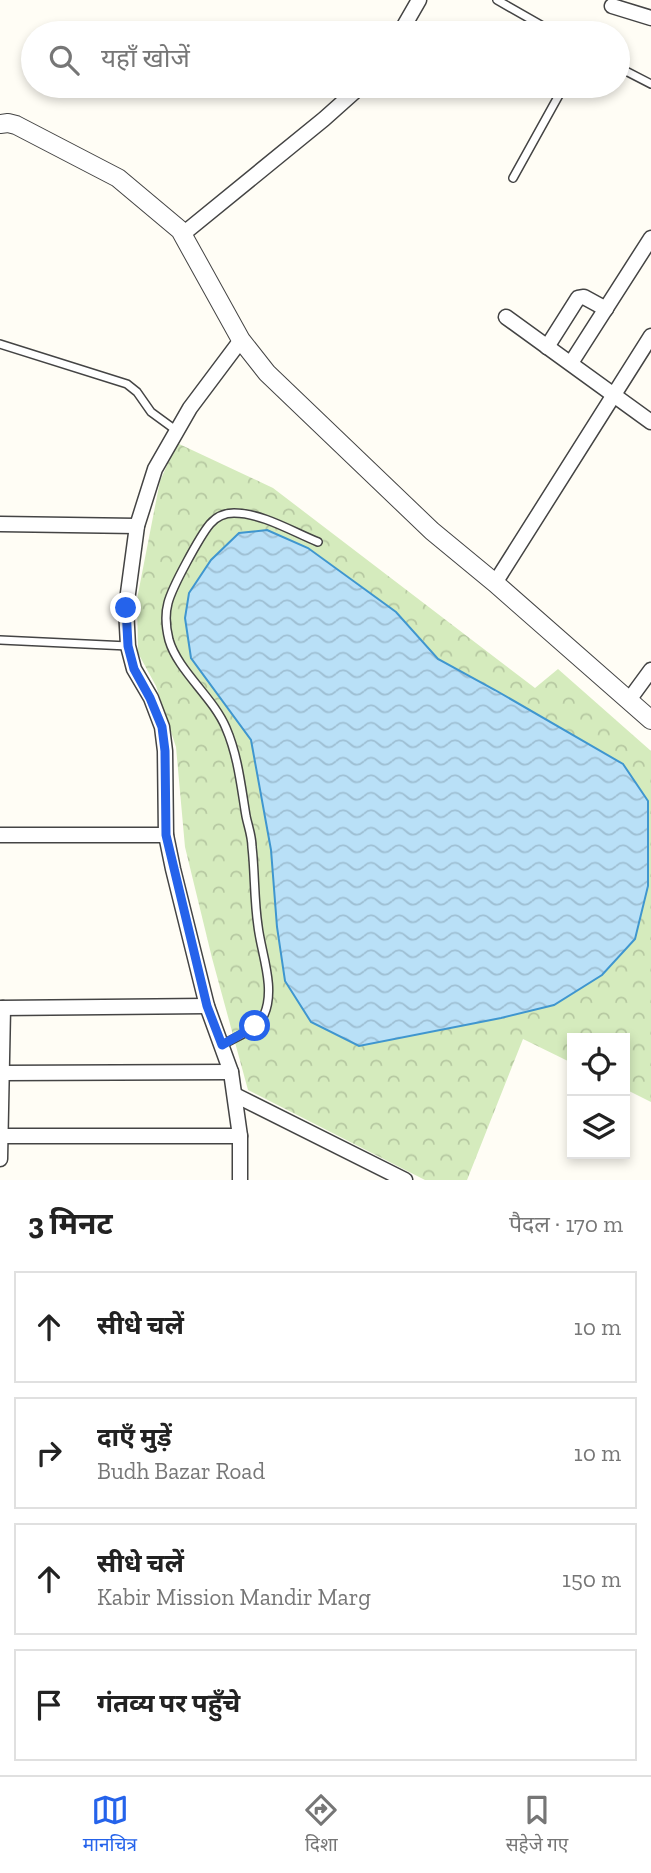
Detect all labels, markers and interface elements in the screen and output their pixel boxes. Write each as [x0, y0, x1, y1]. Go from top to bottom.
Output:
search box [21, 21, 630, 98]
icon: search [45, 41, 83, 79]
text: यहाँ खोजें [101, 42, 190, 74]
route end [110, 592, 141, 623]
route start [239, 1010, 270, 1041]
map controls [567, 1033, 630, 1159]
button: locate [567, 1033, 630, 1096]
button: layers [567, 1096, 630, 1159]
text: 3 मिनट [28, 1206, 113, 1242]
text: पैदल · 170 m [509, 1210, 623, 1238]
icon: ahead [30, 1308, 68, 1346]
text: सीधे चलें [97, 1309, 184, 1341]
text: 10 m [574, 1313, 621, 1341]
text: दाएँ मुड़ें [97, 1421, 172, 1453]
icon: right [30, 1434, 68, 1472]
text: 10 m [574, 1439, 621, 1467]
text: Budh Bazar Road [97, 1457, 265, 1485]
text: सीधे चलें [97, 1547, 184, 1579]
icon: ahead [30, 1560, 68, 1598]
text: 150 m [562, 1565, 621, 1593]
text: Kabir Mission Mandir Marg [97, 1583, 371, 1611]
icon: arrive [30, 1686, 68, 1724]
text: गंतव्य पर पहुँचे [97, 1687, 240, 1719]
tab: मानचित्र [83, 1791, 137, 1859]
tab: दिशा [302, 1791, 340, 1859]
tab: सहेजे गए [506, 1791, 568, 1859]

